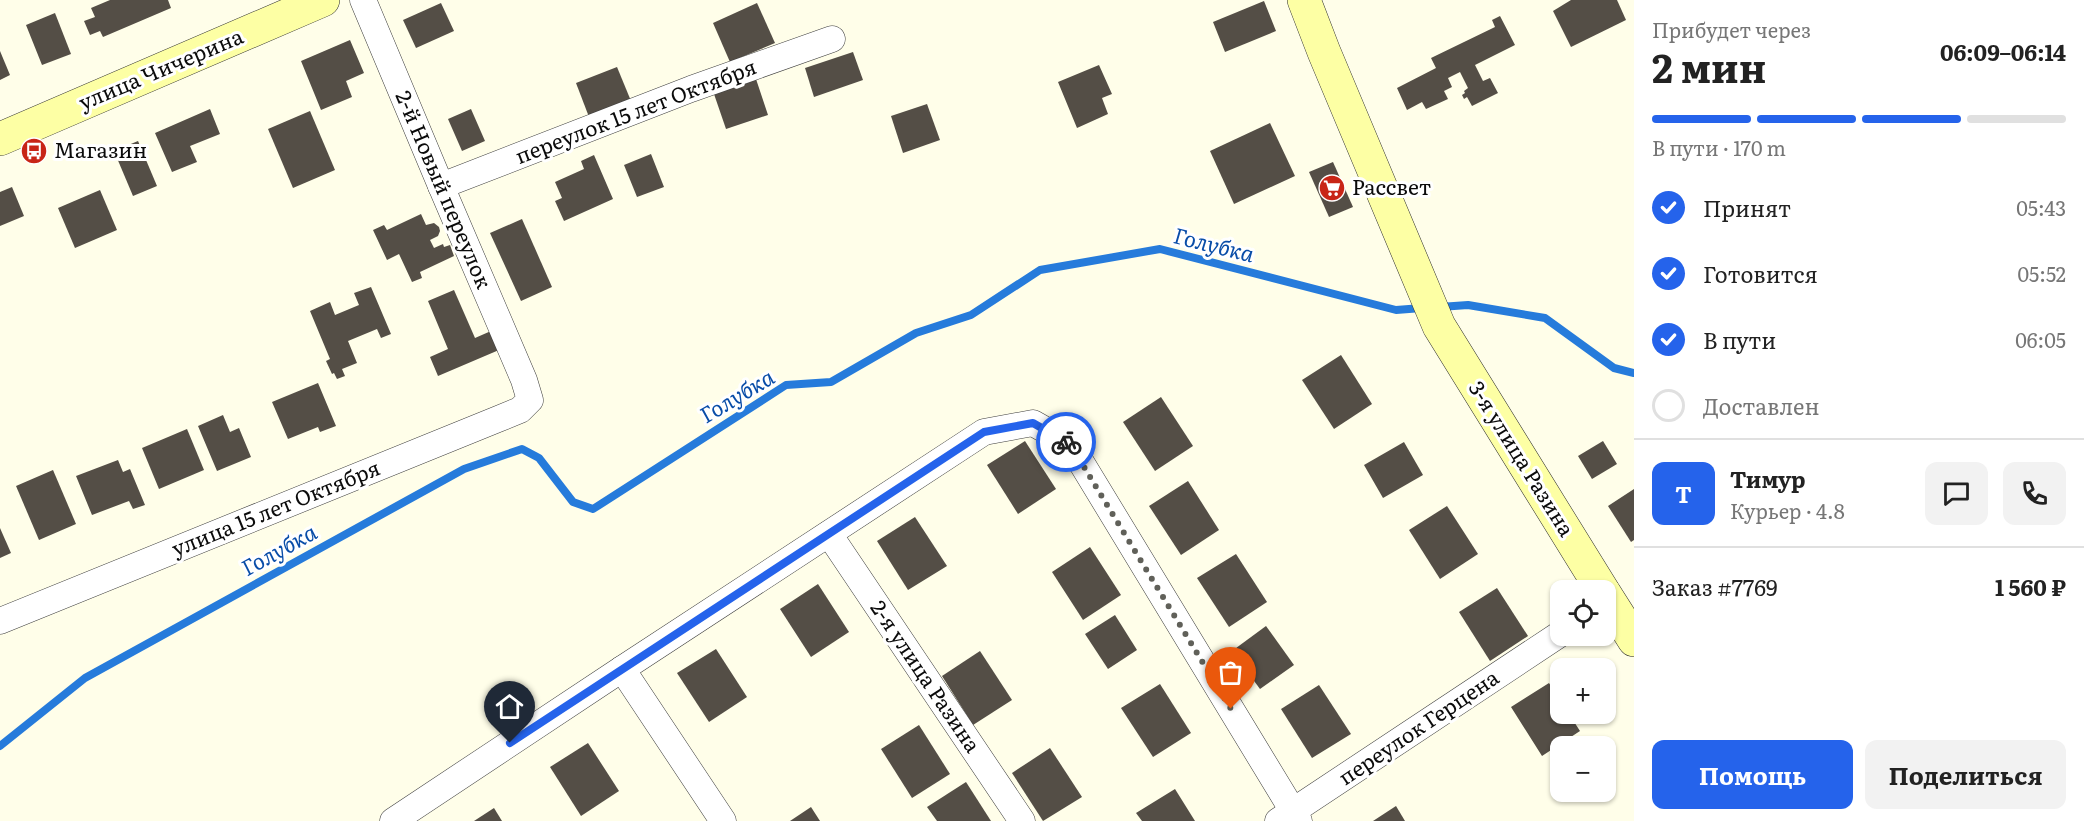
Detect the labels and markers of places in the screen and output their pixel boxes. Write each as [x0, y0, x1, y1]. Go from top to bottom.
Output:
place label: Магазин [54, 133, 147, 164]
bus stop icon: Магазин [19, 136, 49, 166]
place label: Рассвет [1352, 170, 1431, 201]
supermarket icon: Рассвет [1317, 173, 1347, 203]
pin [1205, 647, 1256, 709]
pin [484, 681, 535, 743]

